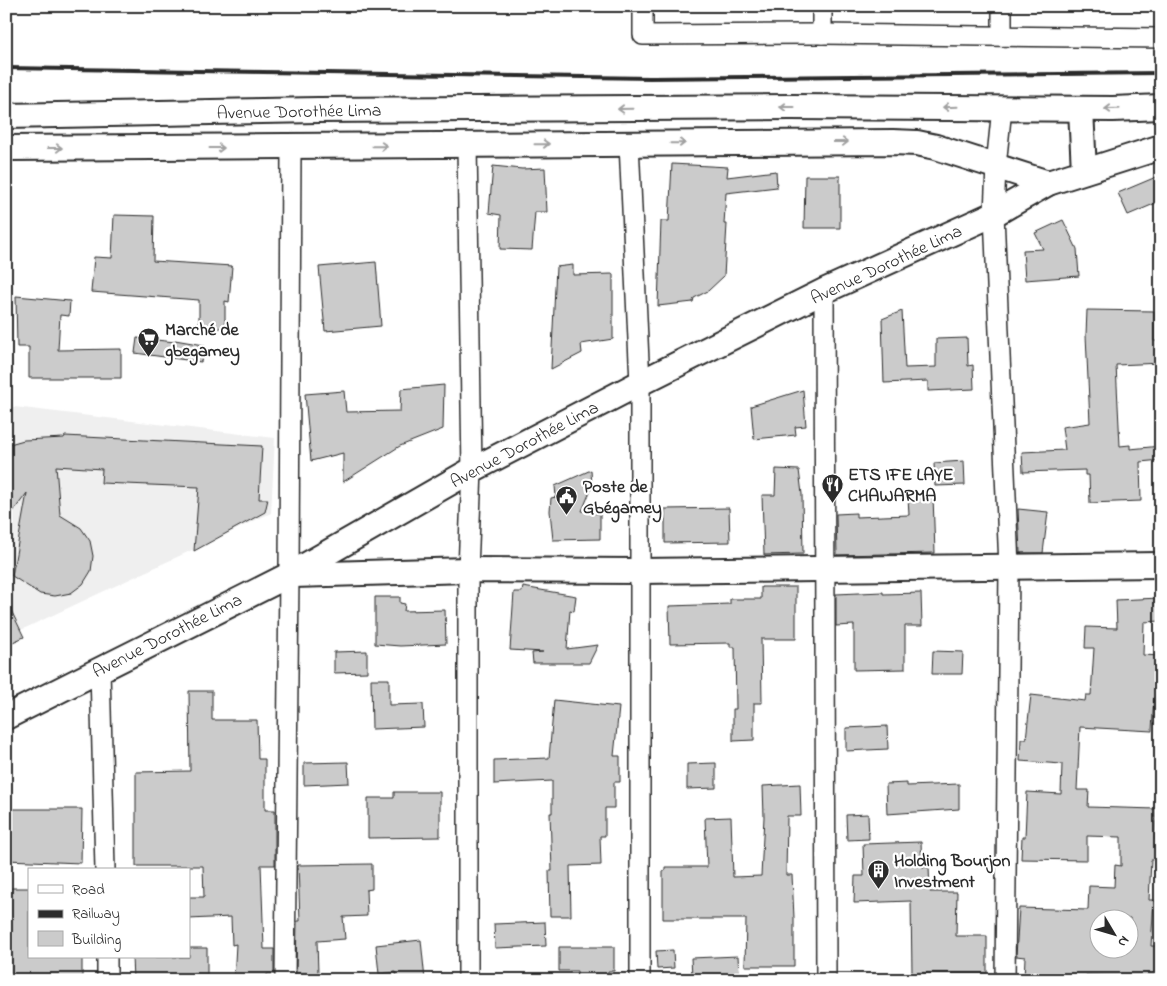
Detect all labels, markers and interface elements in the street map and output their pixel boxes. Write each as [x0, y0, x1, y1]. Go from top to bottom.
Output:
street label: Avenue Dorothée Lima [216, 99, 382, 127]
one-way arrow [779, 102, 796, 112]
one-way arrow [942, 103, 958, 112]
one-way arrow [617, 104, 633, 114]
one-way arrow [1104, 104, 1120, 113]
one-way arrow [832, 137, 848, 147]
one-way arrow [670, 138, 686, 148]
one-way arrow [534, 139, 550, 149]
one-way arrow [372, 141, 388, 151]
one-way arrow [46, 143, 63, 153]
one-way arrow [209, 143, 225, 153]
street label: Avenue Dorothée Lima [807, 219, 967, 312]
place label: Marché de gbegamey [164, 318, 240, 366]
supermarket icon: Marché de gbegamey [137, 327, 161, 358]
street label: Avenue Dorothée Lima [446, 396, 604, 496]
place label: ETS IFE LAYE CHAWARMA [848, 463, 954, 510]
restaurant icon: ETS IFE LAYE CHAWARMA [820, 472, 844, 503]
place label: Poste de Gbégamey [583, 475, 662, 523]
public building icon: Poste de Gbégamey [555, 484, 579, 515]
street label: Avenue Dorothée Lima [89, 588, 247, 686]
place label: Holding Bourjon Investment [894, 849, 1010, 896]
building icon: Holding Bourjon Investment [866, 858, 890, 889]
legend [28, 868, 190, 958]
text: Road [72, 879, 105, 901]
text: Railway [72, 903, 120, 926]
north arrow [1090, 908, 1140, 958]
text: Building [71, 929, 121, 952]
text: N [1112, 931, 1134, 951]

